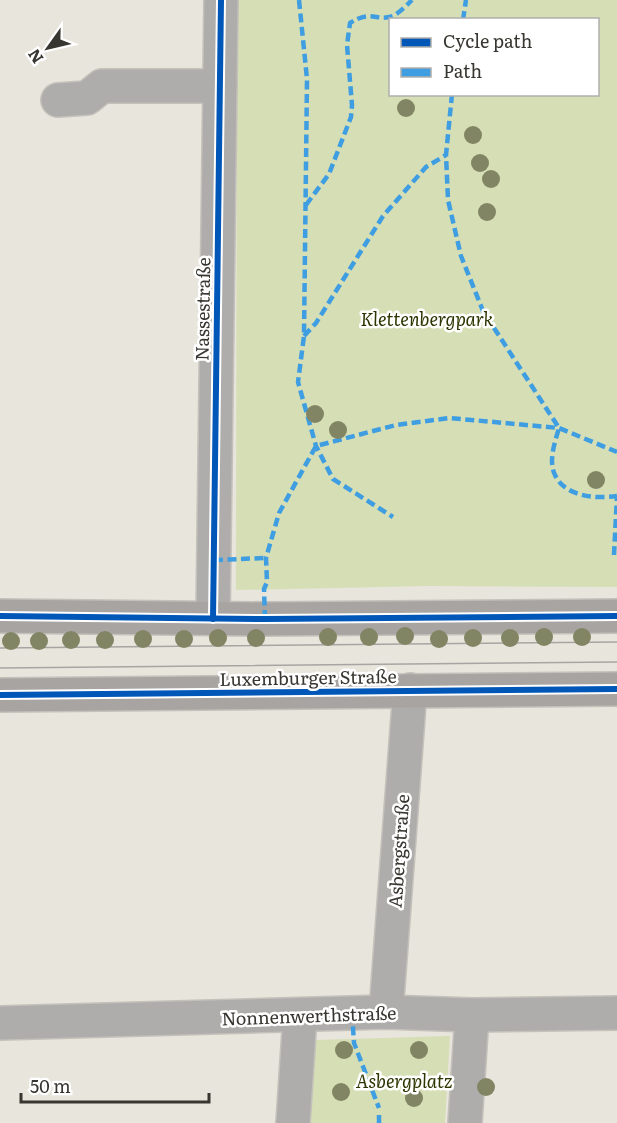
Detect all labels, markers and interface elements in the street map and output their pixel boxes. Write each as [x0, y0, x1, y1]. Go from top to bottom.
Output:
north arrow [18, 18, 78, 78]
legend [389, 18, 599, 96]
text: Cycle path [443, 27, 532, 54]
text: N [21, 45, 48, 69]
text: Path [443, 57, 482, 84]
street label: Nassestraße [188, 257, 216, 361]
park label: Klettenbergpark [361, 305, 493, 332]
street label: Luxemburger Straße [219, 662, 397, 692]
street label: Asbergstraße [381, 793, 415, 909]
street label: Nonnenwerthstraße [221, 998, 397, 1032]
scale bar [21, 1066, 208, 1104]
park label: Asbergplatz [356, 1067, 453, 1094]
text: 50 m [30, 1072, 71, 1099]

